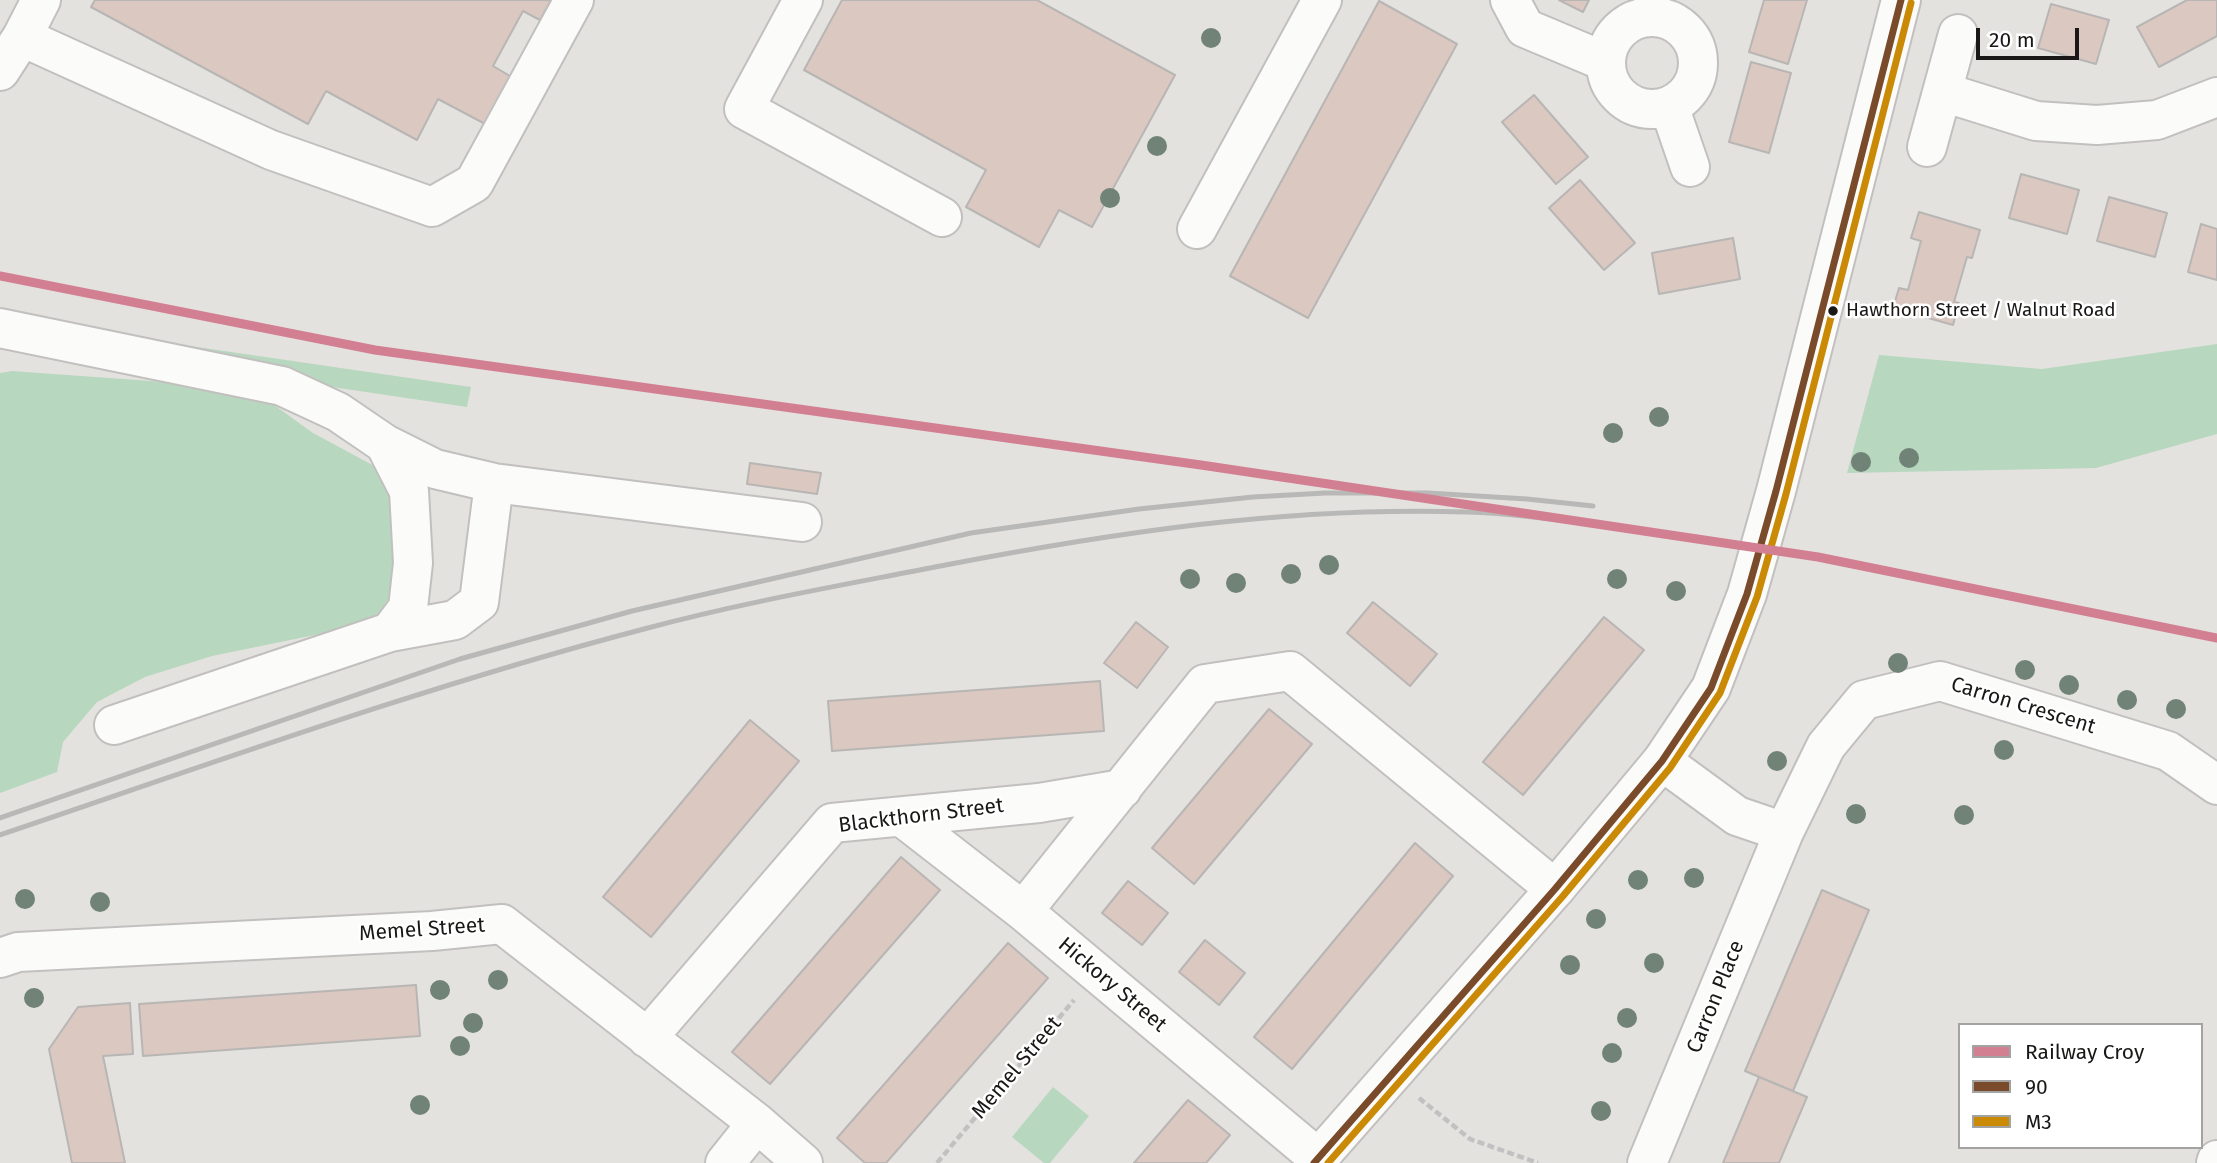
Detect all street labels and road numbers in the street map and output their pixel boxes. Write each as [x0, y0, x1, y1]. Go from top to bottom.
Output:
street label: Carron Crescent [1948, 672, 2098, 740]
street label: Blackthorn Street [837, 793, 1005, 839]
street label: Memel Street [358, 913, 486, 947]
street label: Hickory Street [1053, 932, 1171, 1038]
street label: Carron Place [1682, 937, 1750, 1057]
street label: Memel Street [967, 1012, 1067, 1124]

